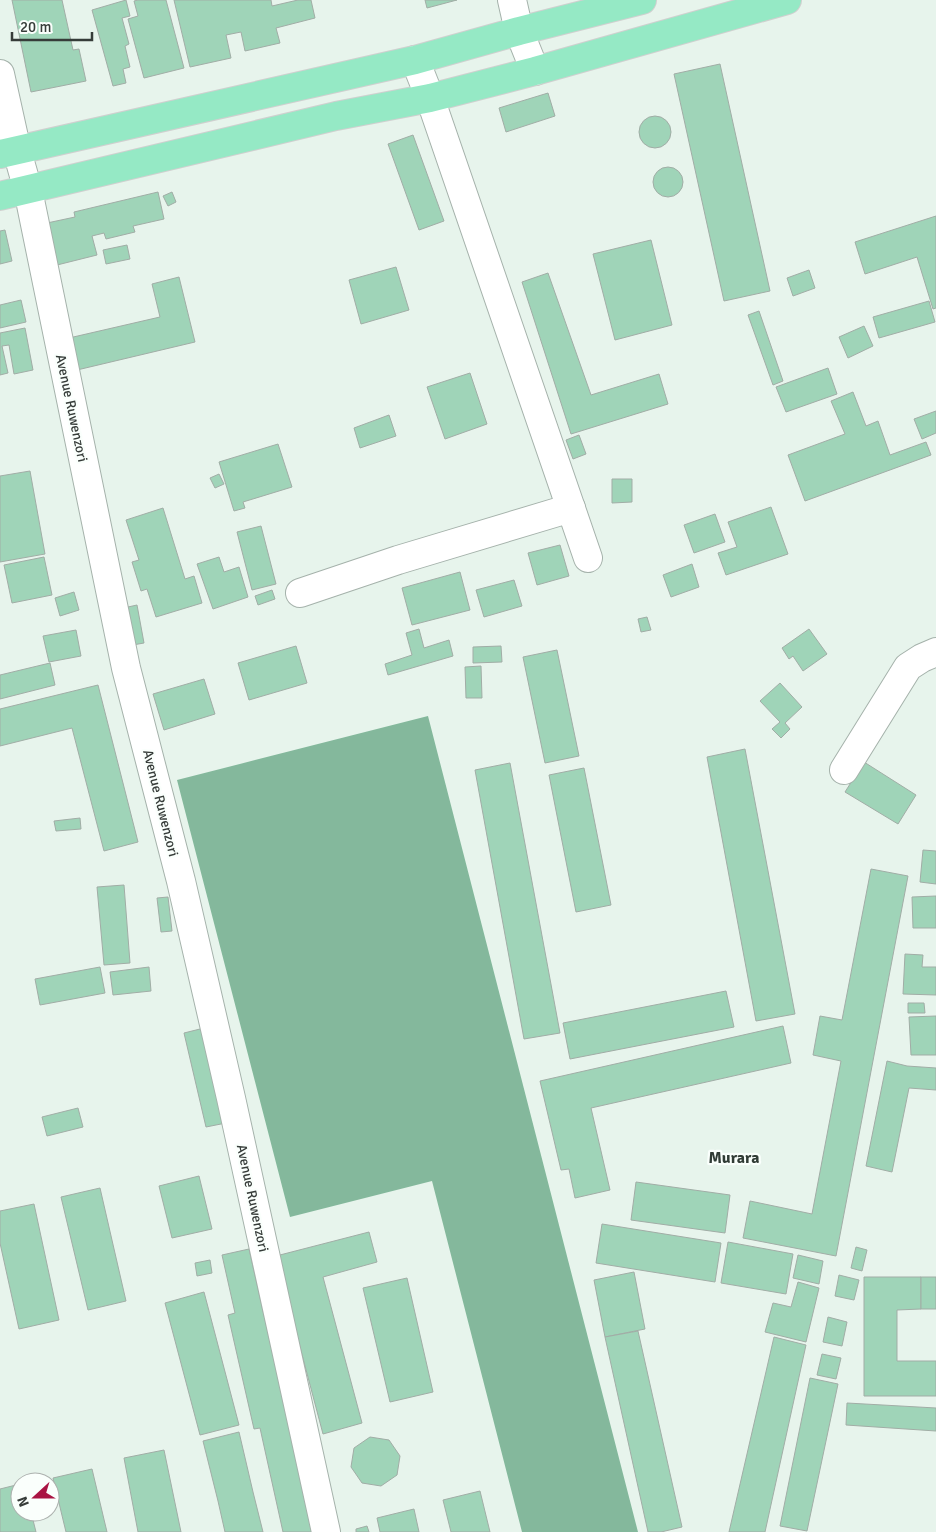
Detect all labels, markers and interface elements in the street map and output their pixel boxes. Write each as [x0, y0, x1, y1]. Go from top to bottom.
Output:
scale bar [12, 10, 92, 42]
text: 20 m [20, 18, 51, 36]
street label: Avenue Ruwenzori [52, 353, 91, 464]
street label: Avenue Ruwenzori [139, 748, 182, 858]
street label: Avenue Ruwenzori [233, 1143, 272, 1254]
district label: Murara [709, 1148, 759, 1168]
north arrow [10, 1472, 60, 1522]
text: N [14, 1494, 33, 1509]

